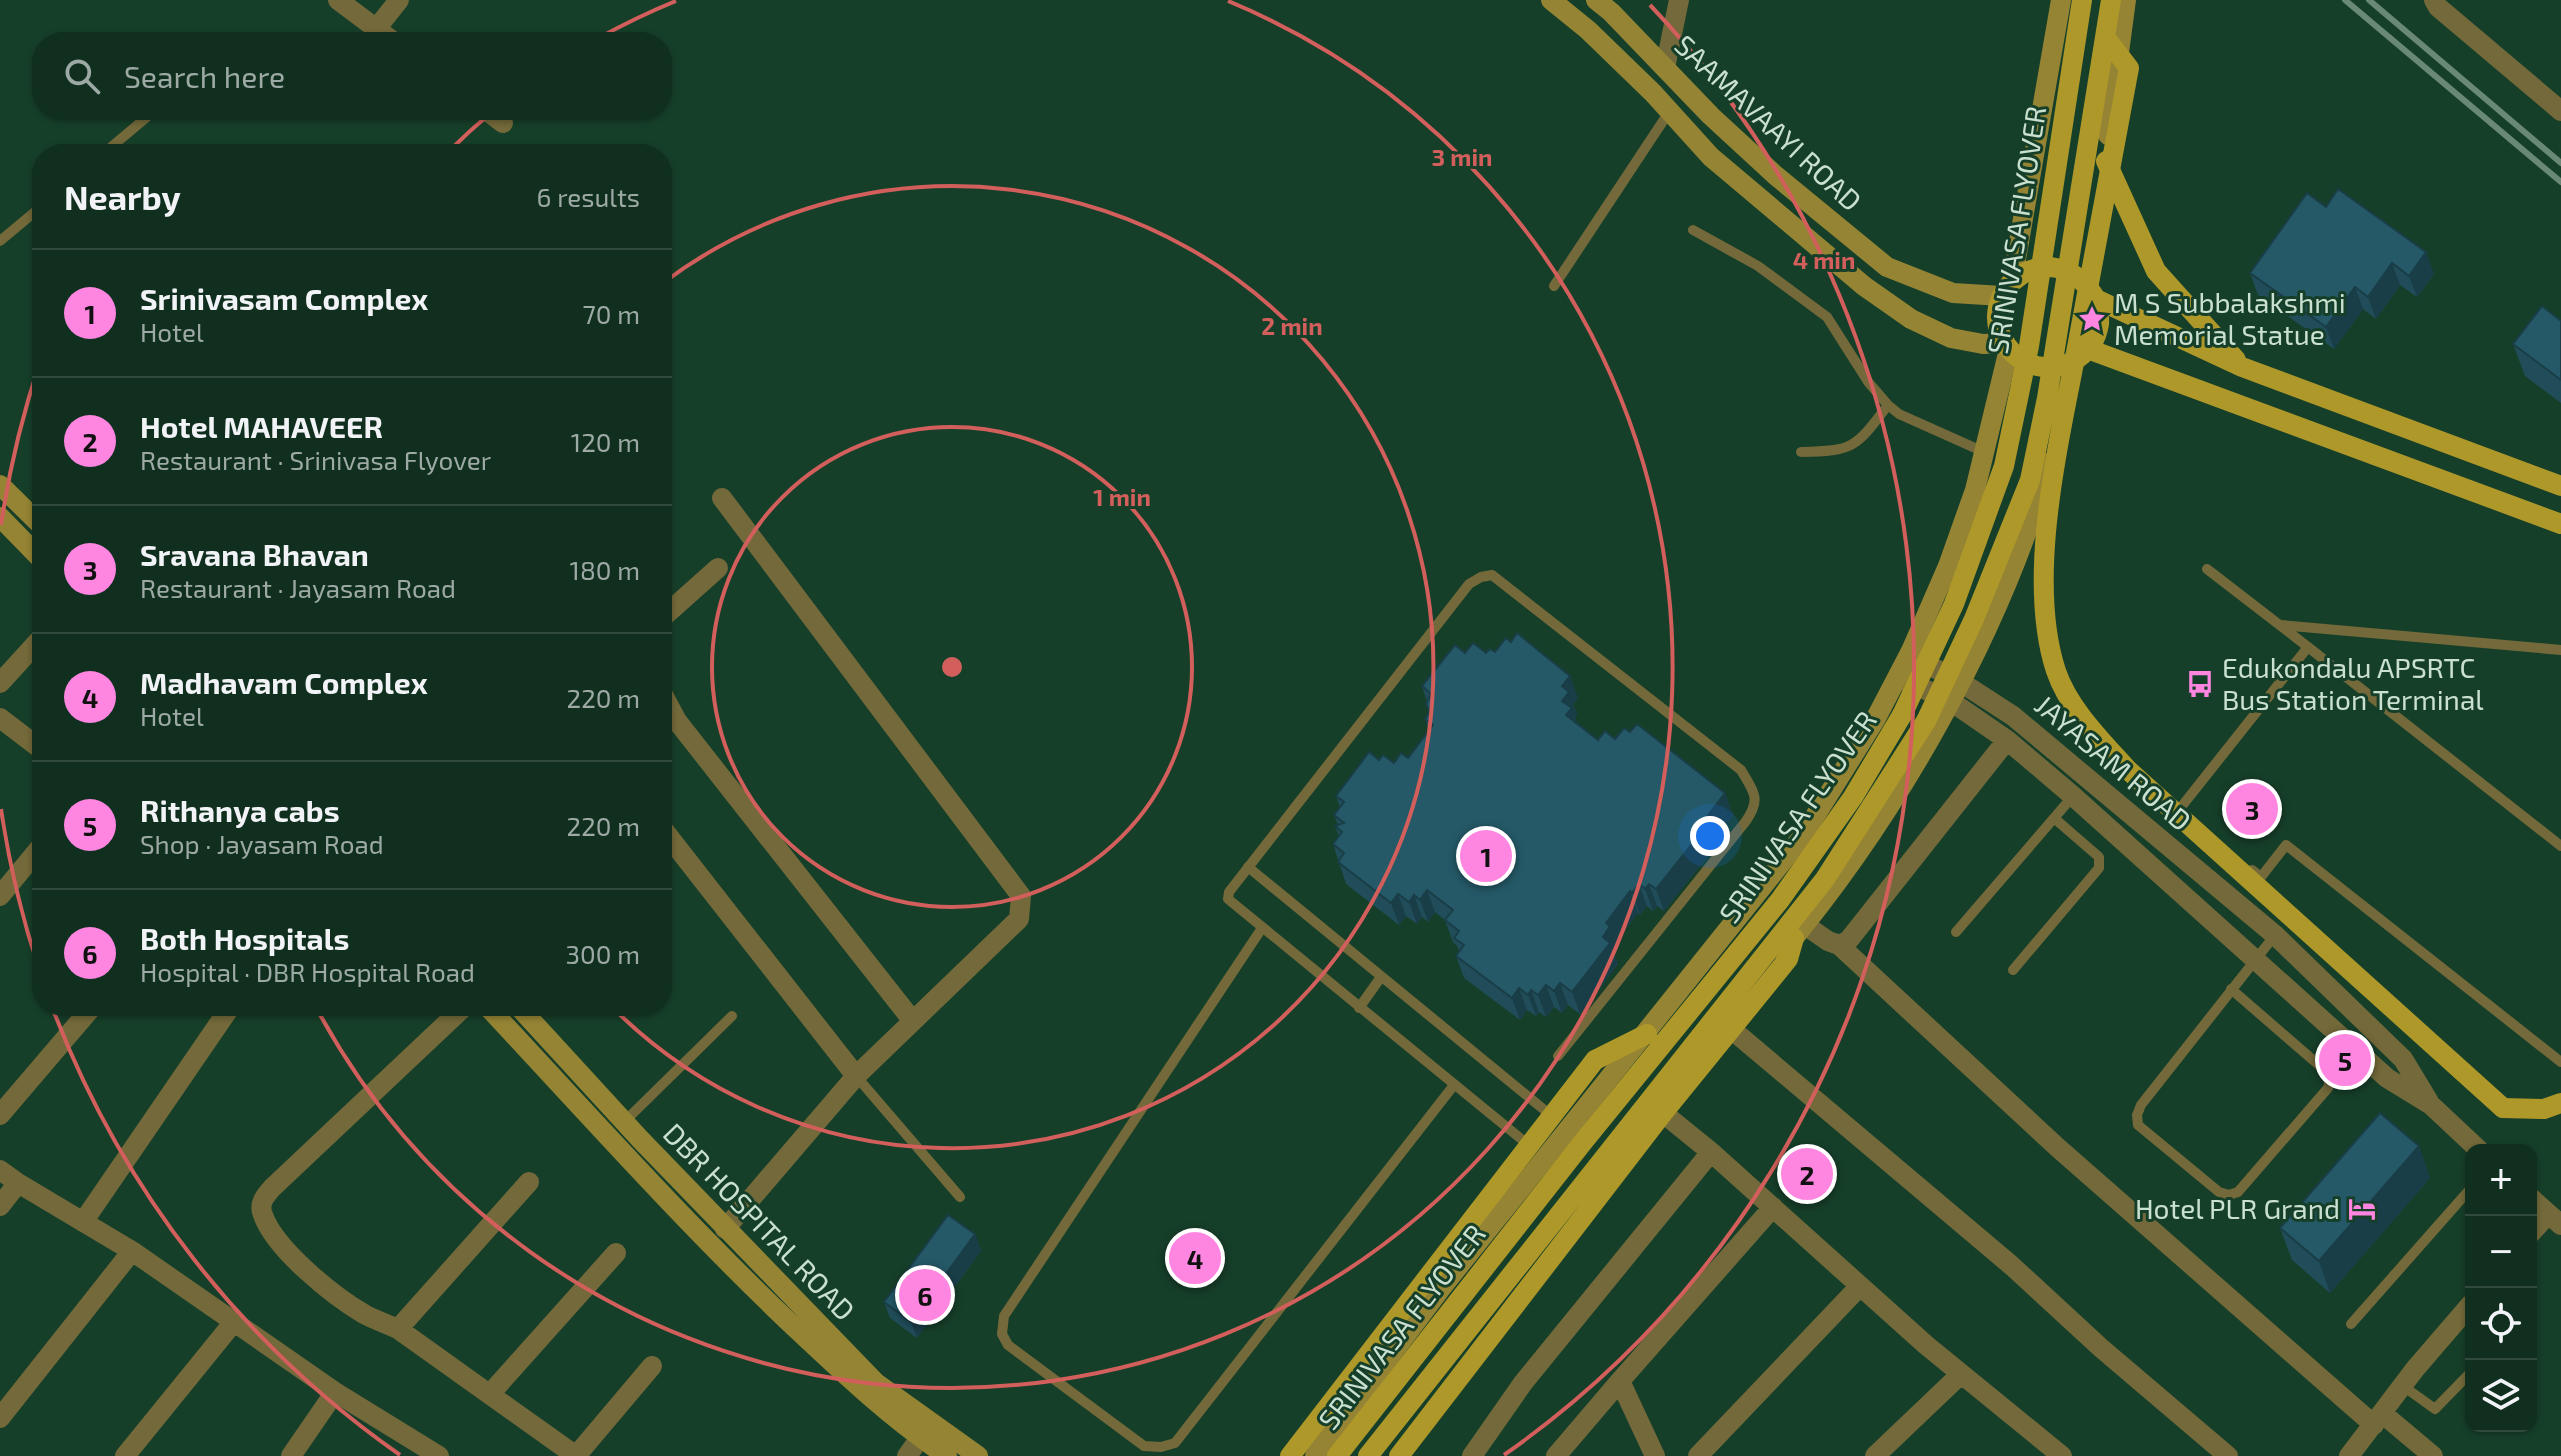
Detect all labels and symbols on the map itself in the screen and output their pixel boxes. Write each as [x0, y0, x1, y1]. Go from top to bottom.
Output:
street label: SAAMAVAAYI ROAD [1668, 27, 1869, 217]
street label: SRINIVASA FLYOVER [1980, 103, 2052, 356]
text: 3 min [1432, 142, 1492, 171]
text: 4 min [1793, 245, 1855, 274]
place label: M S Subbalakshmi Memorial Statue [2114, 285, 2346, 351]
place icon: M S Subbalakshmi Memorial Statue [2077, 304, 2107, 334]
text: 2 min [1261, 311, 1323, 340]
text: 1 min [1093, 482, 1151, 511]
place label: Edukondalu APSRTC Bus Station Terminal [2222, 650, 2484, 716]
centre of rings [938, 653, 966, 681]
bus stop icon: Edukondalu APSRTC Bus Station Terminal [2185, 669, 2215, 699]
street label: JAYASAM ROAD [2029, 687, 2199, 837]
street label: SRINIVASA FLYOVER [1711, 704, 1883, 929]
pin: 3 [2226, 779, 2278, 839]
your location [1690, 816, 1730, 856]
pin: 1 [1460, 826, 1512, 886]
pin: 5 [2319, 1030, 2371, 1090]
street label: DBR HOSPITAL ROAD [657, 1116, 862, 1327]
pin: 2 [1781, 1144, 1833, 1204]
place label: Hotel PLR Grand [2135, 1191, 2340, 1225]
hotel icon: Hotel PLR Grand [2347, 1194, 2377, 1224]
street label: SRINIVASA FLYOVER [1311, 1217, 1492, 1436]
pin: 4 [1169, 1228, 1221, 1288]
pin: 6 [899, 1265, 951, 1325]

